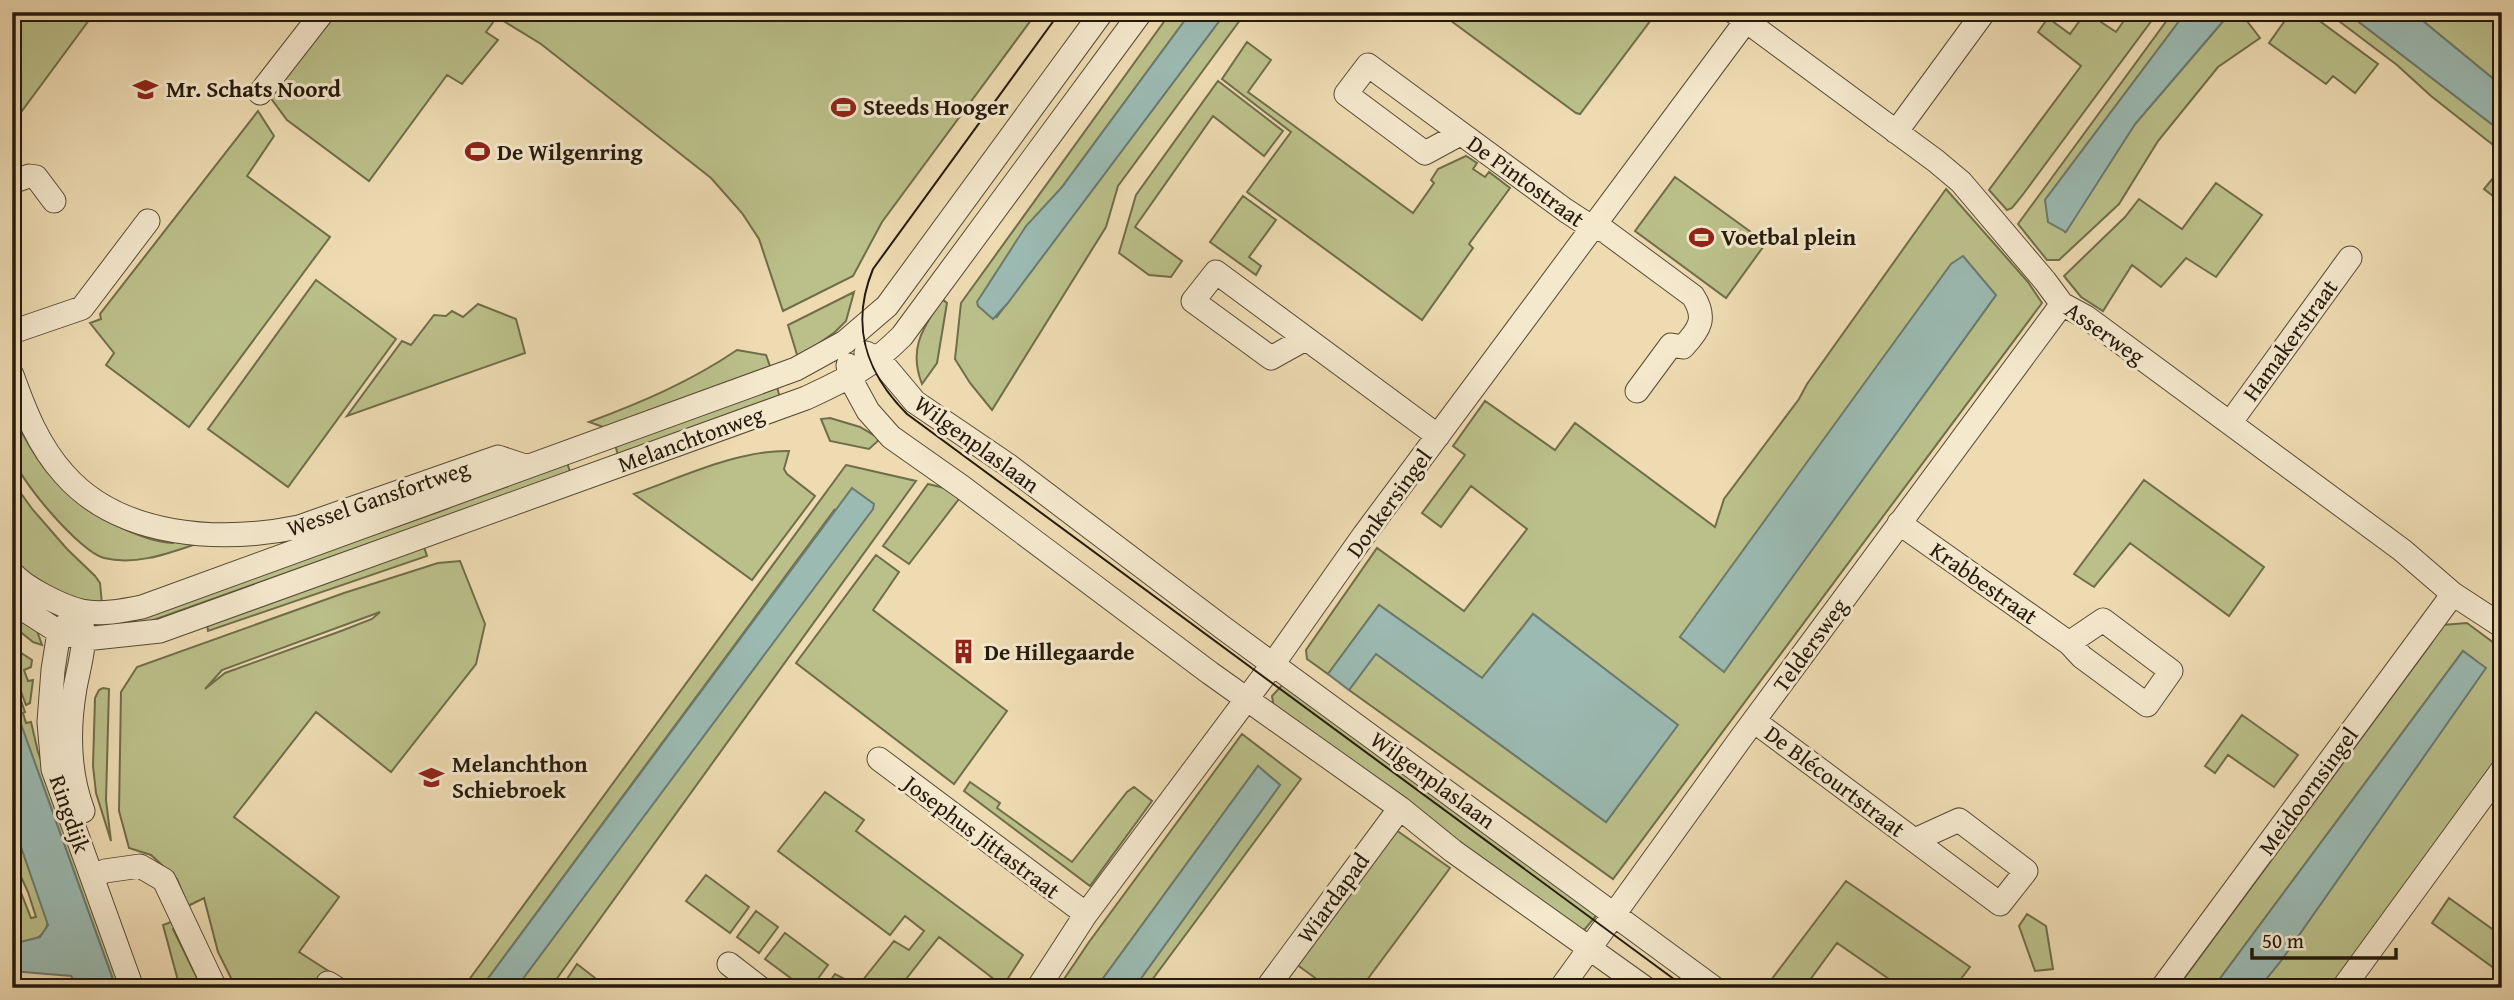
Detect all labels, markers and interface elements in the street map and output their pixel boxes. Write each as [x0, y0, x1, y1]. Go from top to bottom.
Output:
place label: Mr. Schats Noord [166, 72, 342, 105]
school or university icon: Mr. Schats Noord [132, 75, 160, 103]
place label: Steeds Hooger [863, 90, 1009, 123]
sports icon: Steeds Hooger [829, 93, 857, 121]
street label: De Pintostraat [1461, 127, 1592, 234]
place label: De Wilgenring [497, 135, 643, 168]
sports icon: De Wilgenring [463, 138, 491, 166]
place label: Voetbal plein [1721, 220, 1856, 253]
sports icon: Voetbal plein [1687, 223, 1715, 251]
street label: Hamakerstraat [2234, 272, 2345, 408]
street label: Asserweg [2059, 293, 2152, 372]
street label: Wilgenplaslaan [908, 387, 1047, 500]
street label: Melanchtonweg [613, 397, 769, 480]
street label: Donkersingel [1338, 442, 1439, 564]
street label: Wessel Gansfortweg [282, 451, 474, 544]
street label: Krabbestraat [1924, 533, 2045, 632]
street label: Teldersweg [1764, 590, 1855, 699]
place label: De Hillegaarde [984, 635, 1135, 668]
building icon: De Hillegaarde [950, 638, 978, 666]
street label: De Blécourtstraat [1758, 717, 1913, 844]
street label: Meidoornsingel [2250, 720, 2365, 862]
street label: Wilgenplaslaan [1364, 723, 1503, 836]
place label: Melanchthon Schiebroek [452, 747, 588, 806]
school or university icon: Melanchthon Schiebroek [418, 763, 446, 791]
street label: Josephus Jittastraat [895, 765, 1067, 906]
street label: Ringdijk [42, 770, 99, 858]
street label: Wiardapad [1288, 845, 1377, 950]
scale bar [2252, 916, 2395, 960]
text: 50 m [2262, 925, 2304, 956]

